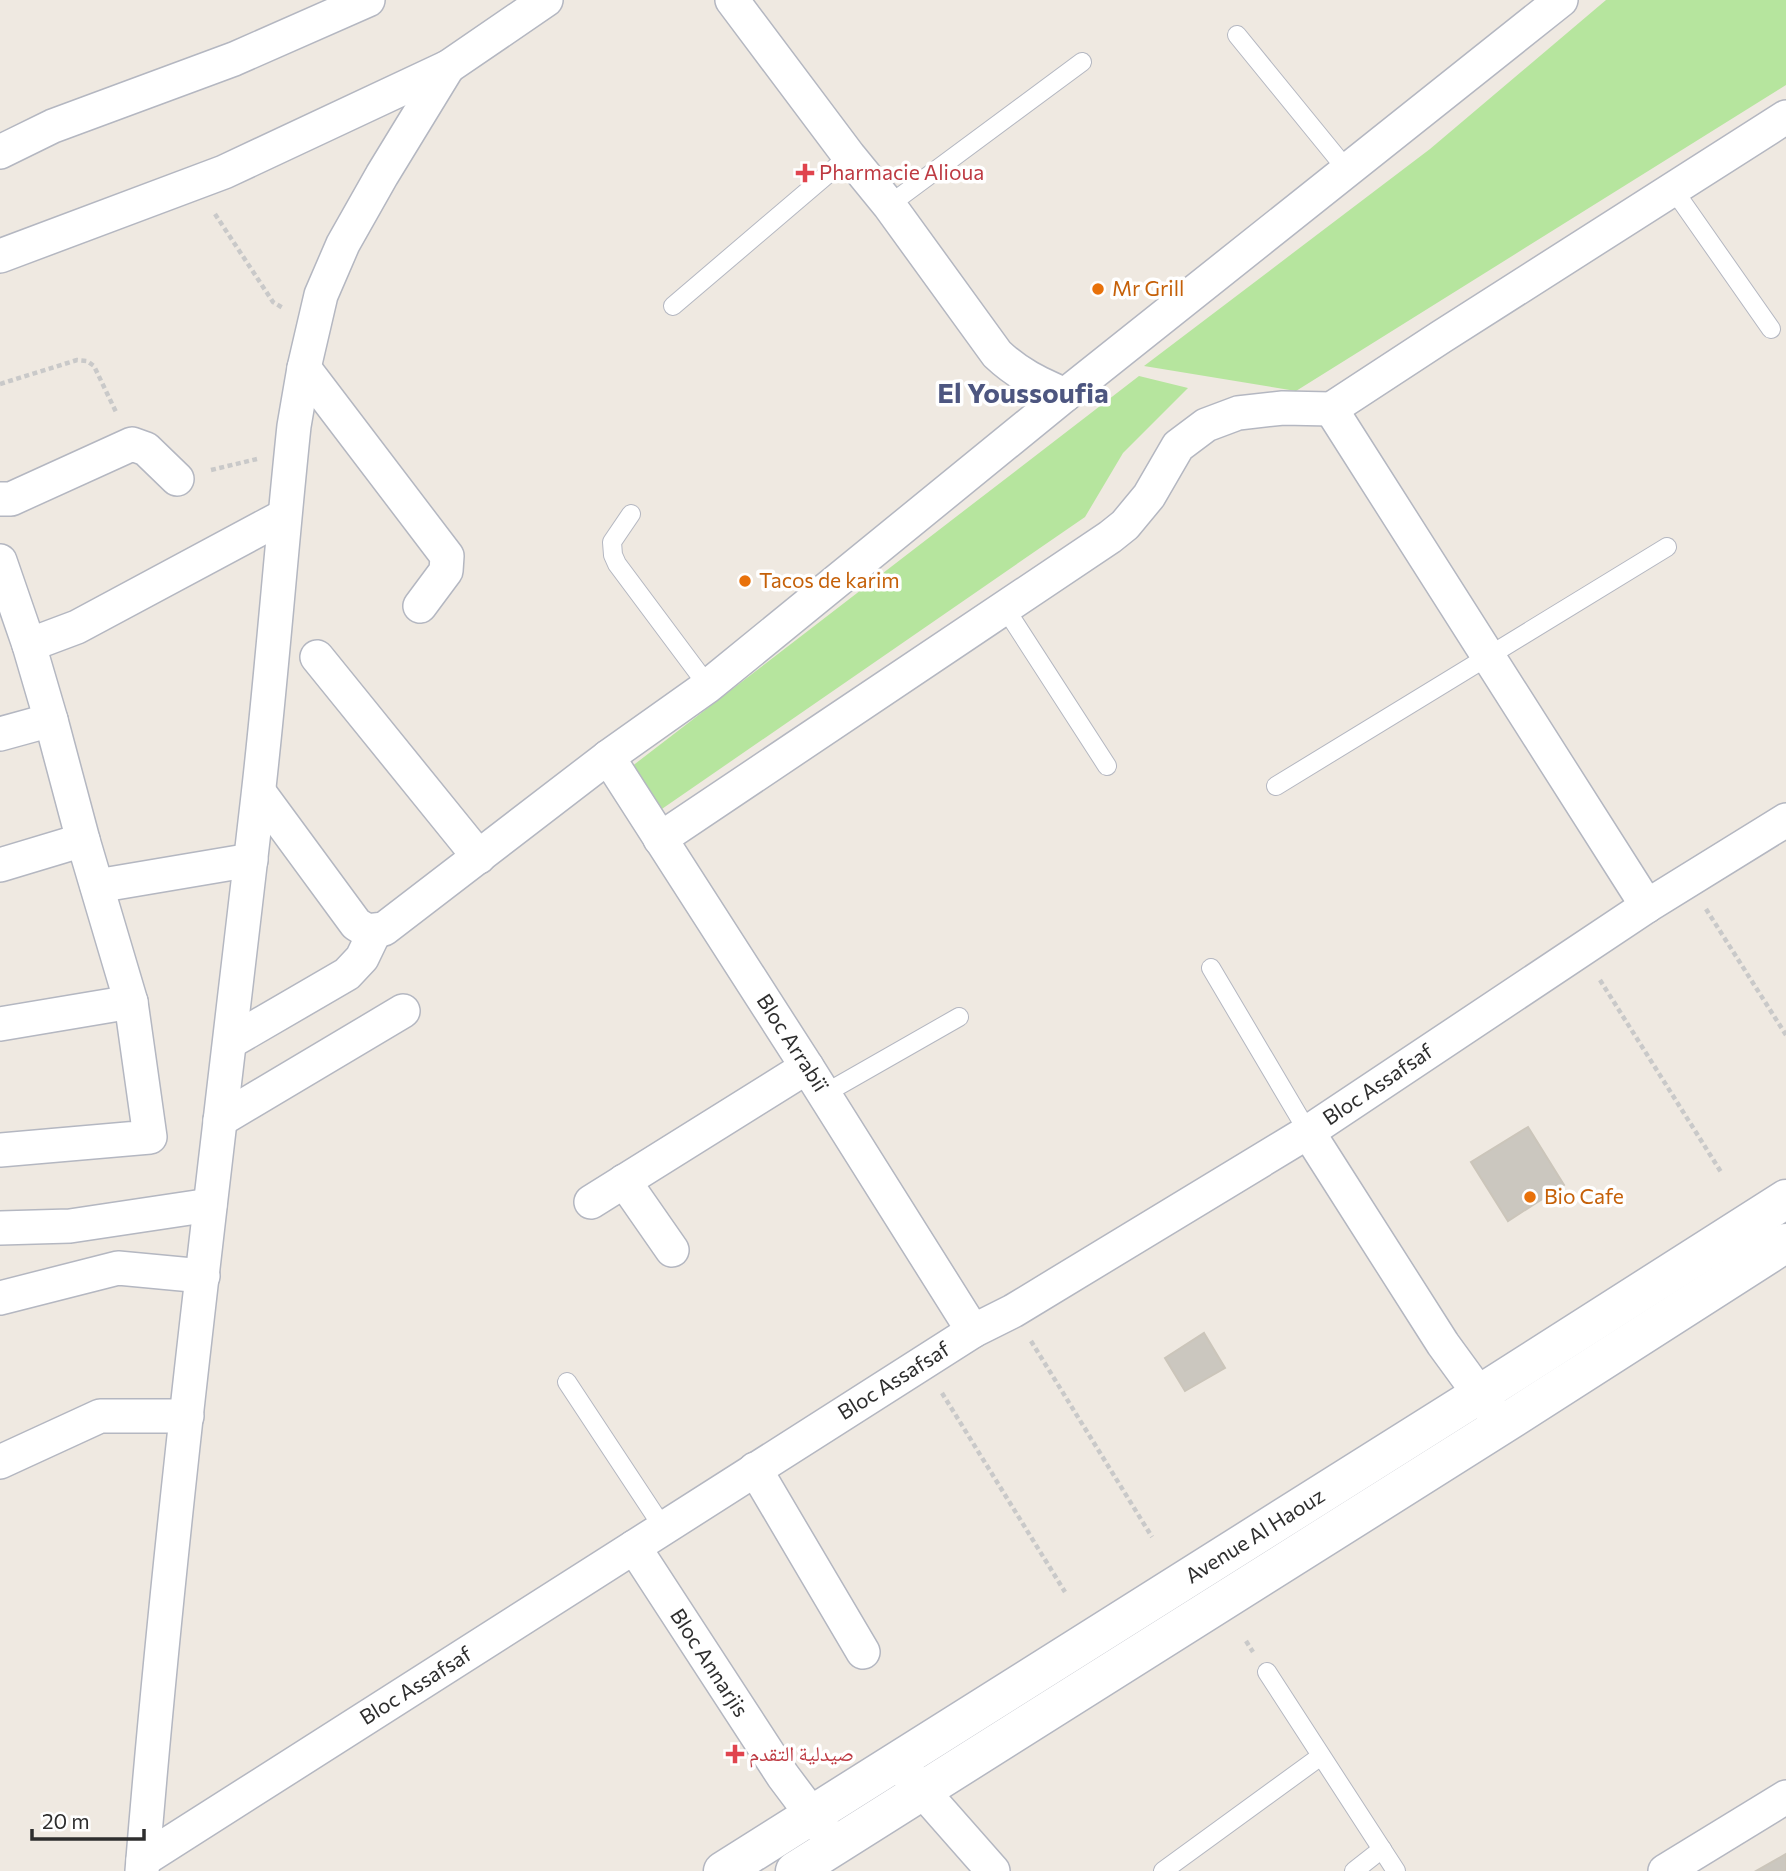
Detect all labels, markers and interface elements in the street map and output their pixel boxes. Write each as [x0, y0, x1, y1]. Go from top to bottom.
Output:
place label: Pharmacie Alioua [819, 159, 984, 184]
marker: Pharmacie Alioua [797, 165, 813, 181]
place label: Mr Grill [1112, 275, 1184, 300]
marker: Mr Grill [1090, 281, 1106, 297]
district label: El Youssoufia [937, 375, 1109, 409]
place label: Tacos de karim [759, 567, 900, 592]
marker: Tacos de karim [737, 573, 753, 589]
street label: Bloc Arrabiï [752, 989, 834, 1096]
street label: Bloc Assafsaf [1317, 1037, 1437, 1130]
place label: Bio Cafe [1544, 1183, 1624, 1208]
marker: Bio Cafe [1522, 1189, 1538, 1205]
street label: Bloc Assafsaf [833, 1335, 954, 1424]
street label: Avenue Al Haouz [1180, 1482, 1328, 1588]
street label: Bloc Annarjis [666, 1603, 755, 1721]
street label: Bloc Assafsaf [355, 1640, 476, 1729]
place label: صيدلية التقدم [749, 1740, 854, 1768]
marker: صيدلية التقدم [727, 1746, 743, 1762]
scale bar [32, 1798, 144, 1842]
text: 20 m [42, 1808, 90, 1833]

